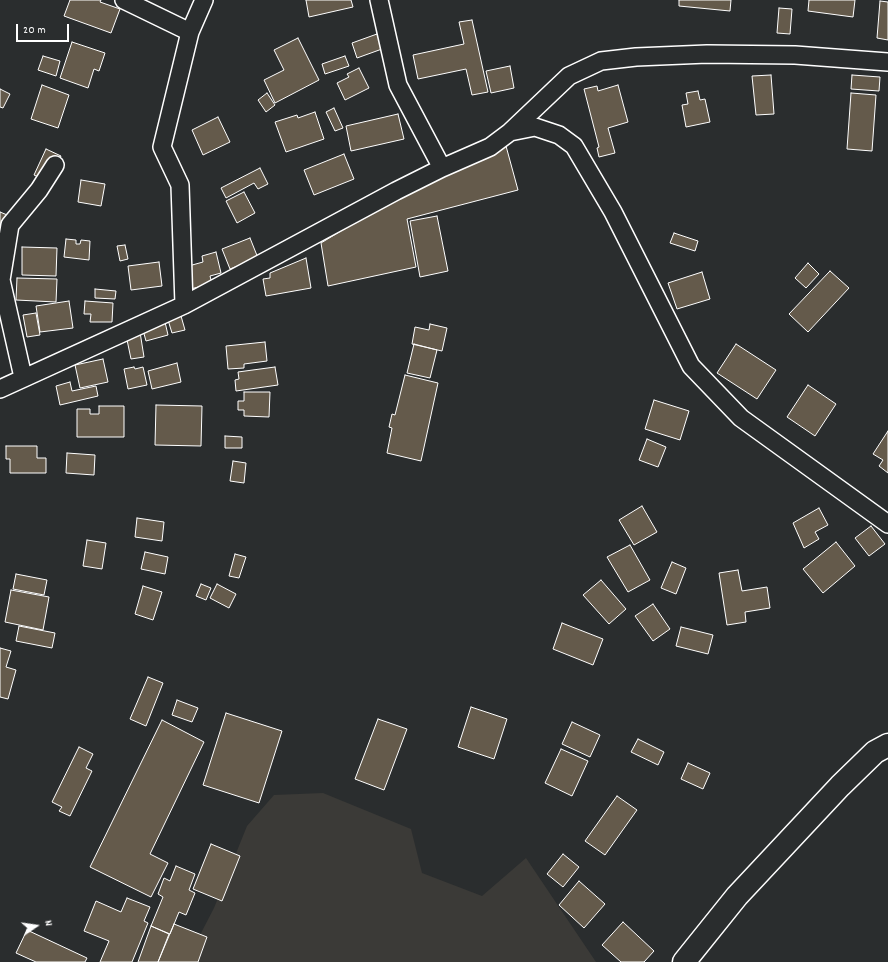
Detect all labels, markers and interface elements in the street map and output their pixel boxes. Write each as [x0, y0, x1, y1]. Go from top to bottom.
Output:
scale bar [18, 16, 71, 42]
text: 20 m [23, 22, 46, 39]
north arrow [16, 906, 56, 946]
text: N [39, 919, 56, 928]

